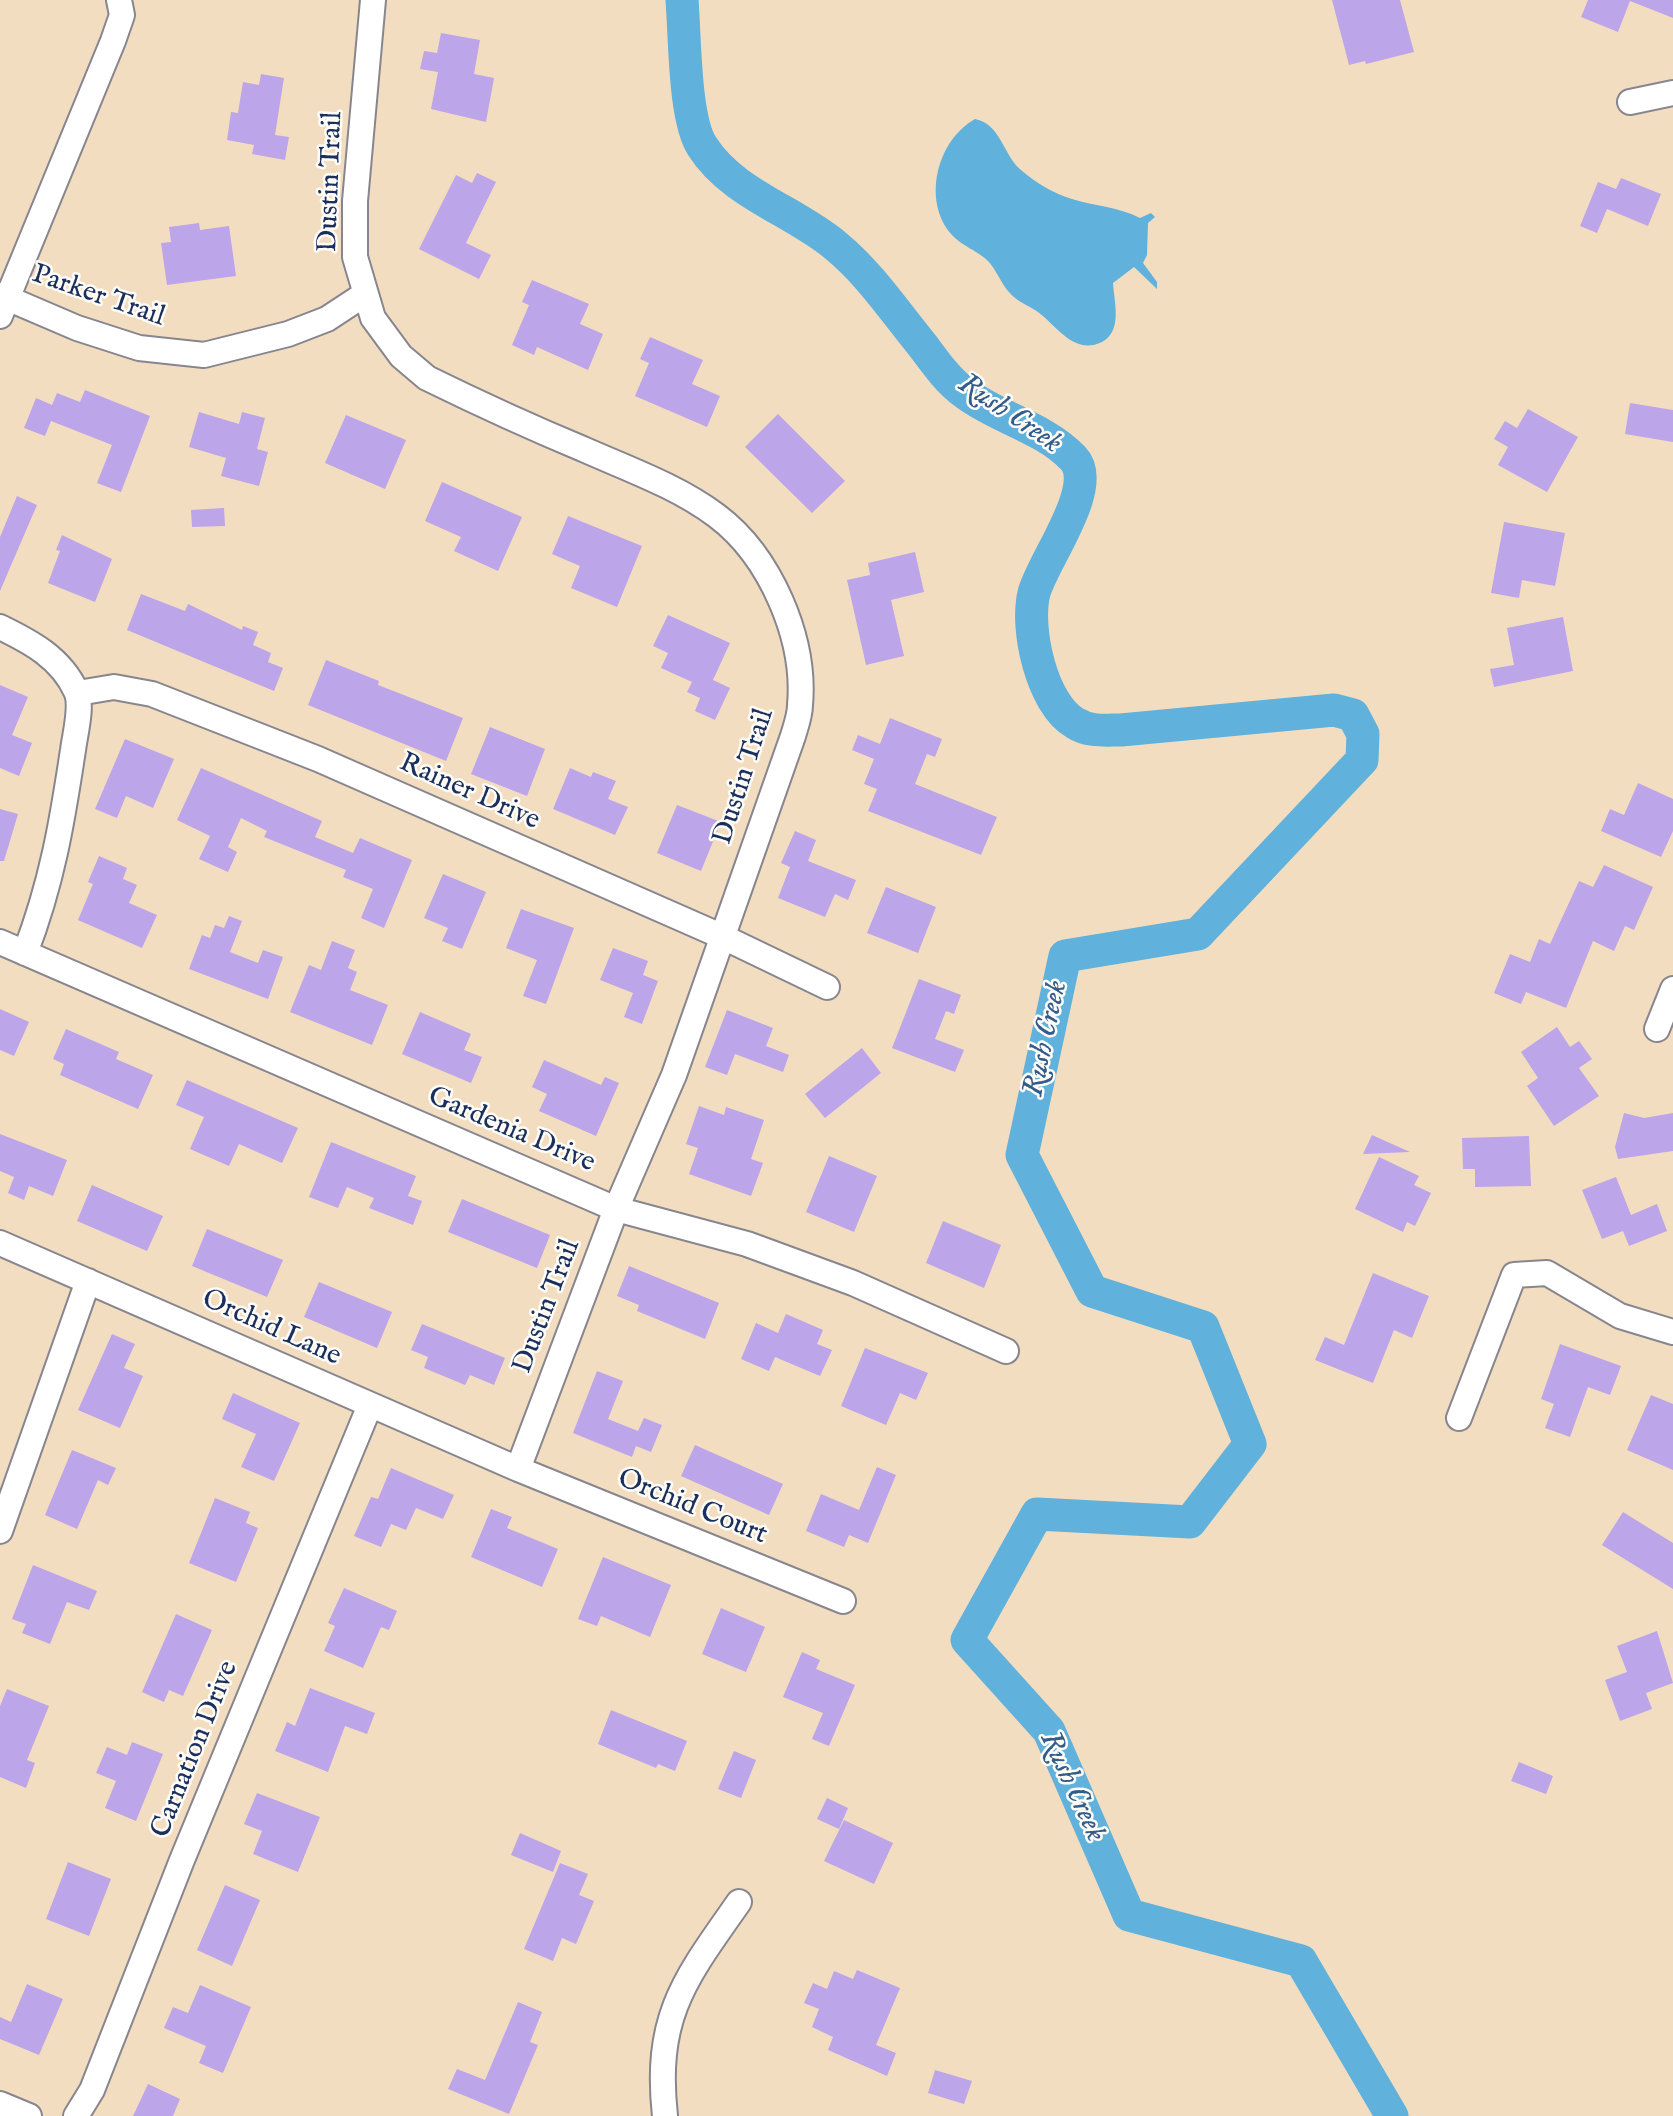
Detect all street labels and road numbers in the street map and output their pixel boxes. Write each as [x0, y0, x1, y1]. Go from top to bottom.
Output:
street label: Dustin Trail [313, 111, 351, 253]
street label: Parker Trail [27, 259, 169, 335]
street label: Dustin Trail [707, 705, 783, 849]
street label: Rainer Drive [394, 747, 544, 839]
street label: Gardenia Drive [422, 1081, 600, 1181]
street label: Dustin Trail [507, 1235, 589, 1379]
street label: Orchid Lane [196, 1283, 346, 1375]
street label: Orchid Court [612, 1463, 772, 1553]
street label: Carnation Drive [145, 1657, 247, 1843]

